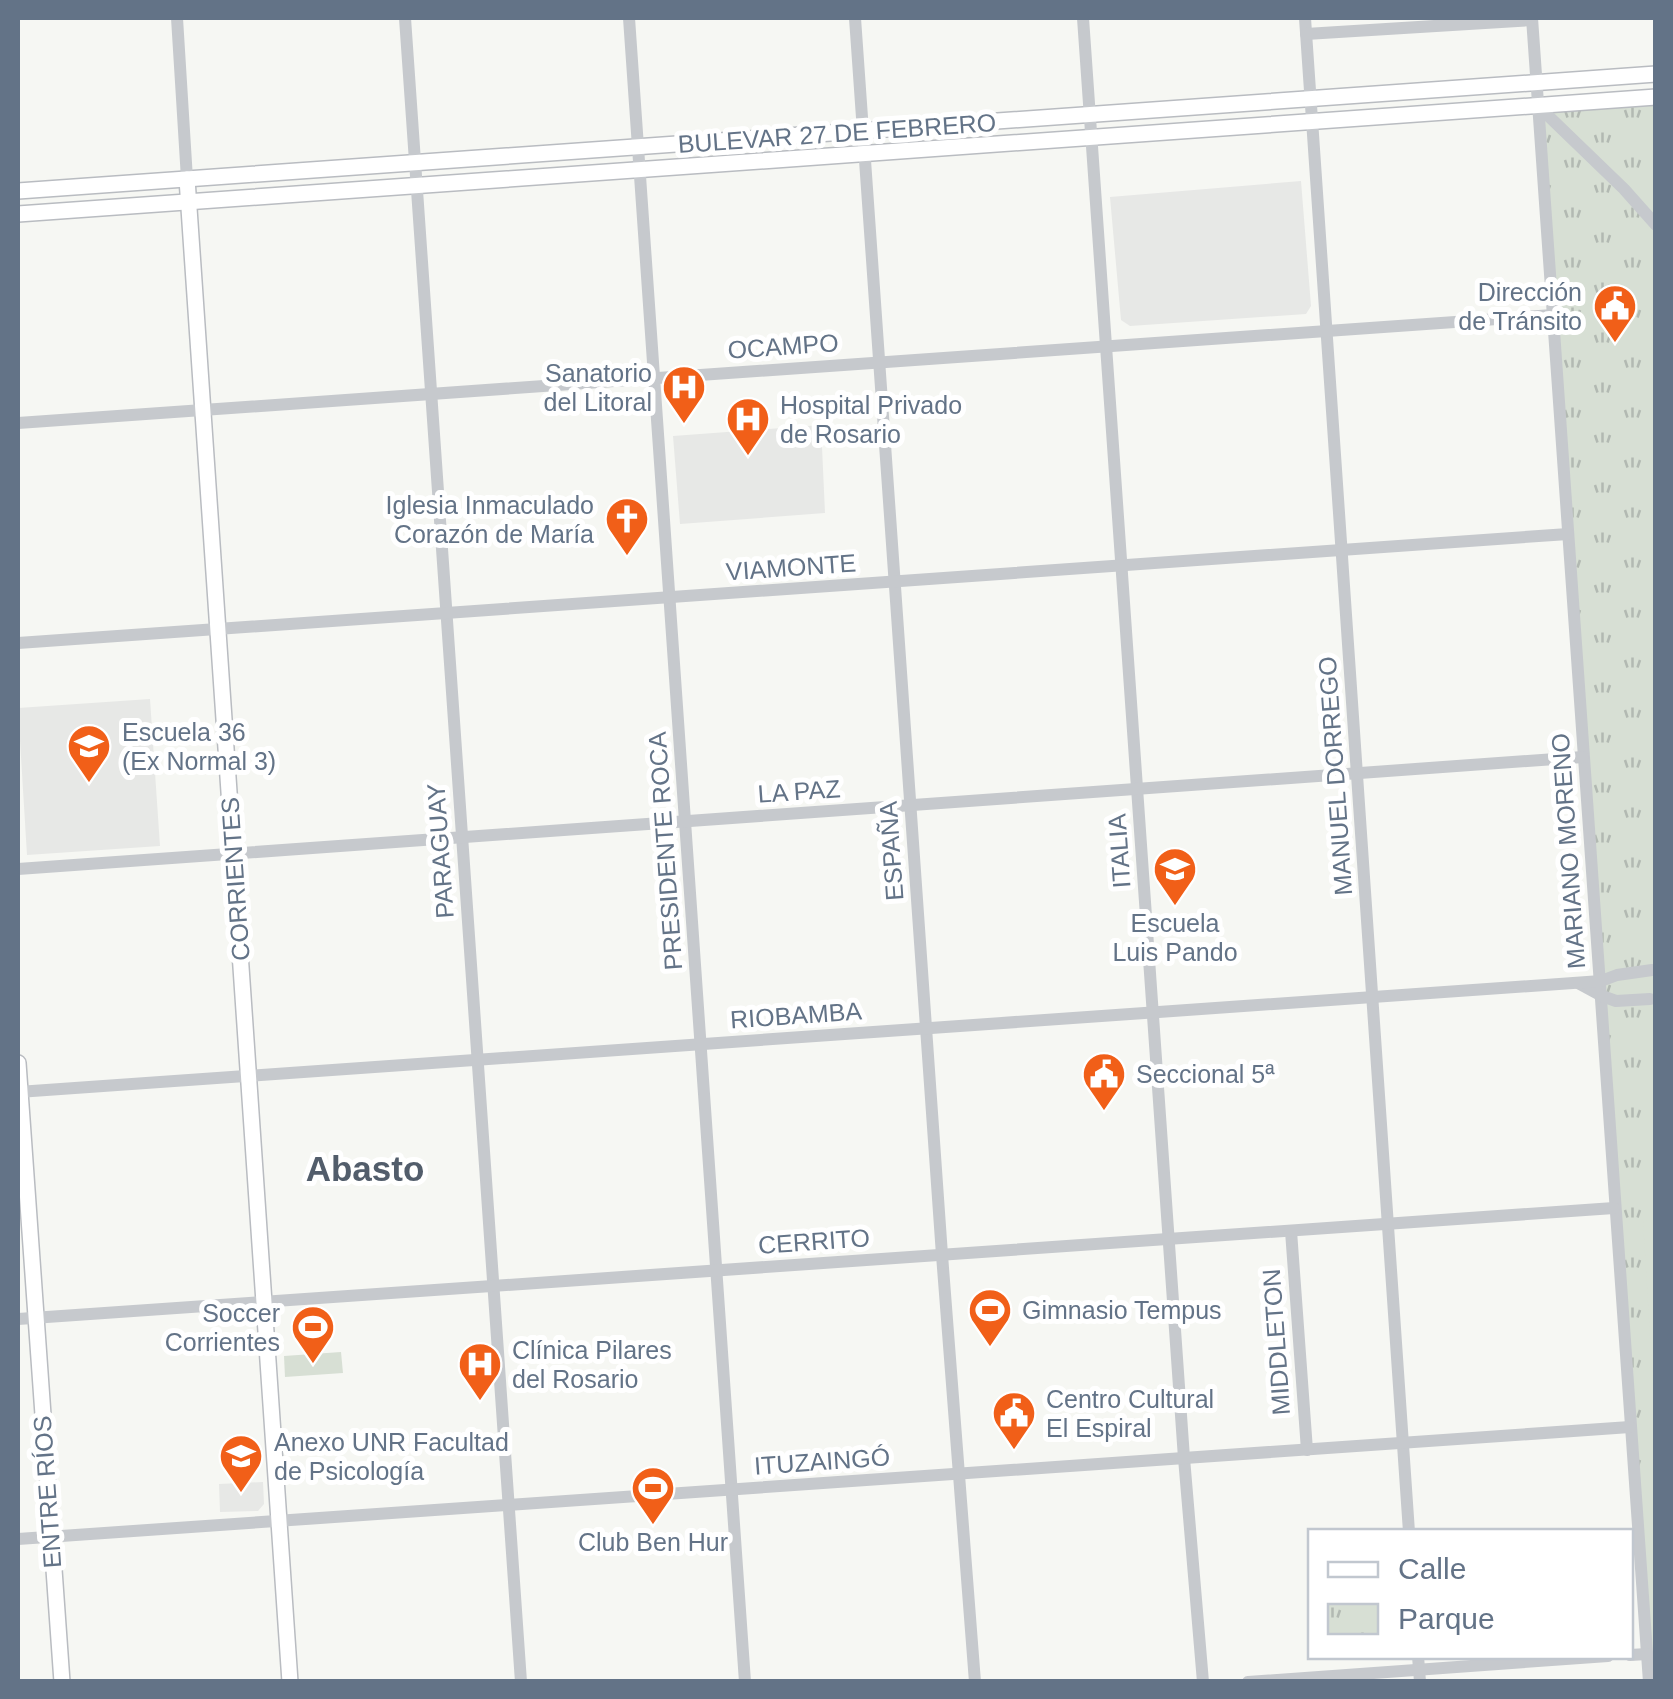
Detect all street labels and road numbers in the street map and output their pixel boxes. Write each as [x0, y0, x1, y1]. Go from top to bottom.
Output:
street label: BULEVAR 27 DE FEBRERO [677, 108, 997, 158]
street label: OCAMPO [727, 328, 839, 364]
street label: VIAMONTE [725, 548, 857, 586]
street label: MANUEL DORREGO [1313, 656, 1357, 896]
street label: PRESIDENTE ROCA [643, 731, 687, 971]
street label: MARIANO MORENO [1546, 732, 1590, 970]
street label: LA PAZ [757, 774, 841, 808]
street label: PARAGUAY [421, 782, 459, 919]
street label: CORRIENTES [215, 796, 255, 962]
street label: ESPAÑA [874, 800, 908, 902]
street label: ITALIA [1102, 813, 1136, 889]
street label: RIOBAMBA [729, 996, 863, 1034]
street label: CERRITO [757, 1223, 871, 1259]
street label: MIDDLETON [1257, 1268, 1295, 1416]
street label: ENTRE RÍOS [28, 1415, 66, 1569]
street label: ITUZAINGÓ [753, 1442, 891, 1480]

